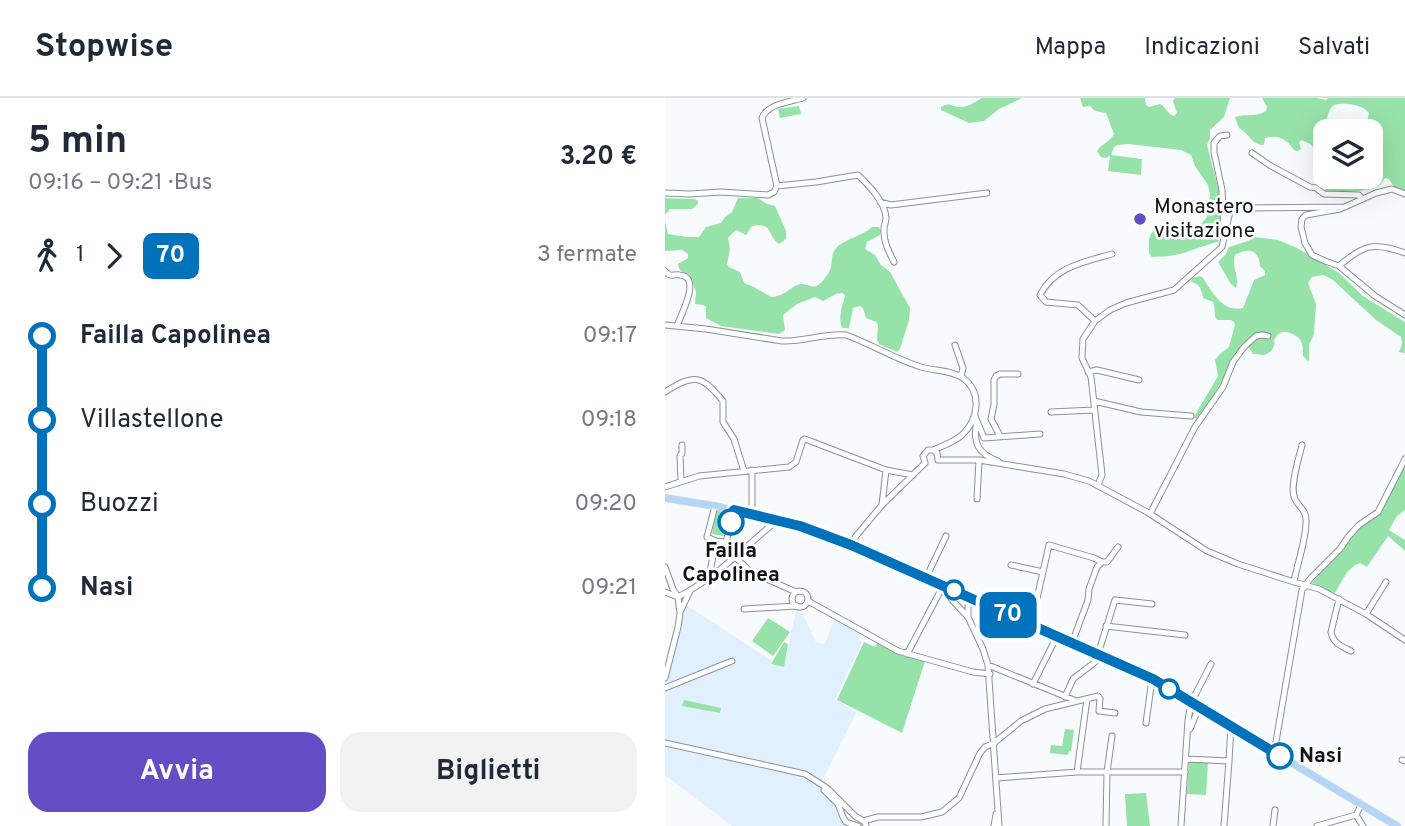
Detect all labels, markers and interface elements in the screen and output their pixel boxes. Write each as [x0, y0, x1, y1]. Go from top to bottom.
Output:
text: Stopwise [35, 27, 173, 69]
text: Mappa [1035, 33, 1106, 63]
text: Indicazioni [1144, 33, 1260, 63]
text: Salvati [1298, 33, 1370, 63]
text: 5 min [28, 118, 127, 167]
map controls [1313, 119, 1383, 189]
button: layers [1313, 119, 1383, 189]
text: 3.20 € [560, 141, 637, 174]
text: 09:16 – 09:21 · Bus [28, 169, 212, 198]
place label: Monastero visitazione [1154, 194, 1255, 245]
marker: Monastero visitazione [1132, 211, 1148, 227]
icon: walk [28, 237, 66, 275]
icon: forward [95, 237, 133, 275]
text: 1 [76, 241, 85, 270]
text: 70 [157, 241, 185, 271]
text: 3 fermate [537, 241, 637, 270]
text: Failla Capolinea [80, 320, 271, 353]
text: 09:17 [583, 322, 637, 351]
text: Villastellone [80, 404, 223, 437]
text: 09:18 [581, 406, 637, 435]
text: Buozzi [80, 488, 159, 521]
text: 09:20 [574, 490, 637, 519]
marker: Failla Capolinea [718, 509, 744, 535]
place label: Failla Capolinea [682, 538, 780, 589]
text: Nasi [80, 572, 133, 605]
text: 09:21 [581, 574, 637, 603]
unlabelled marker [944, 580, 964, 600]
line badge: 70 [977, 592, 1039, 638]
text: 70 [994, 600, 1022, 630]
unlabelled marker [1159, 679, 1179, 699]
button: Avvia [28, 732, 326, 812]
button: Biglietti [340, 732, 637, 812]
marker: Nasi [1267, 743, 1293, 769]
place label: Nasi [1299, 743, 1342, 770]

